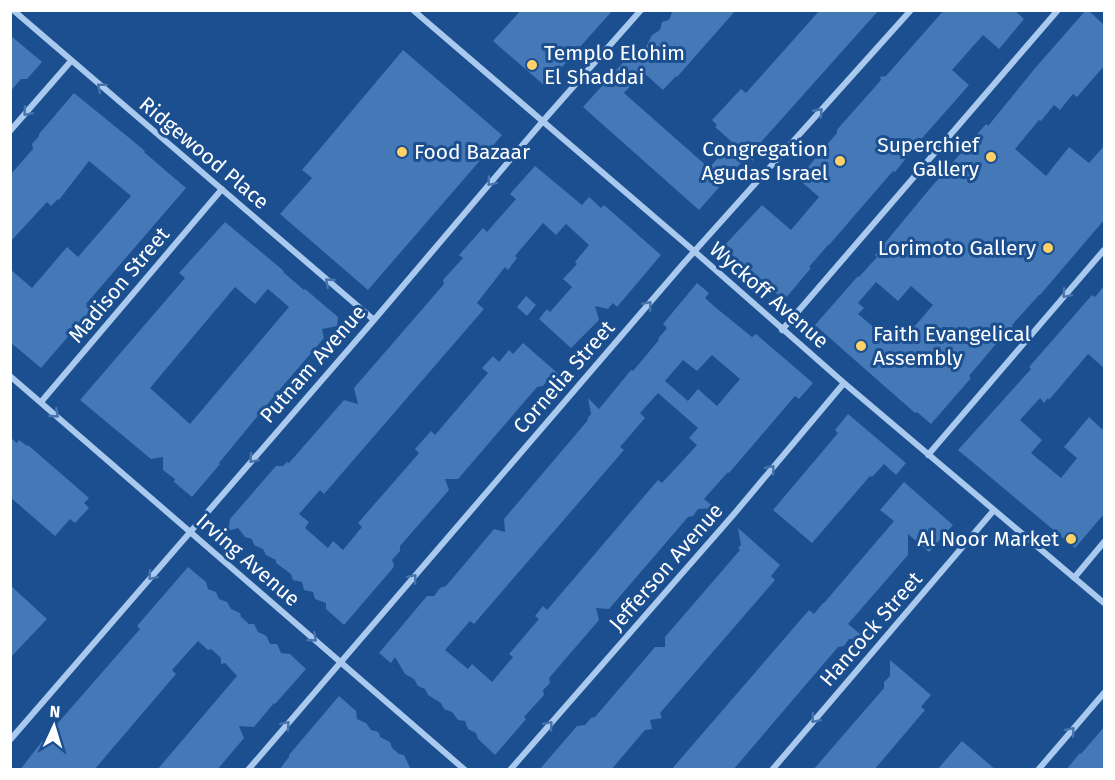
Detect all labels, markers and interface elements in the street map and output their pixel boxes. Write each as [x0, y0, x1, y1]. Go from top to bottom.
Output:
place label: Templo Elohim El Shaddai [544, 40, 685, 90]
marker: Templo Elohim El Shaddai [525, 58, 539, 72]
one-way arrow [97, 83, 108, 94]
street label: Ridgewood Place [134, 91, 274, 215]
one-way arrow [23, 105, 34, 116]
one-way arrow [812, 108, 823, 119]
place label: Superchief Gallery [877, 132, 981, 182]
place label: Congregation Agudas Israel [701, 136, 828, 186]
place label: Food Bazaar [414, 139, 530, 165]
marker: Food Bazaar [395, 145, 409, 159]
marker: Superchief Gallery [984, 150, 998, 164]
marker: Congregation Agudas Israel [833, 154, 847, 168]
one-way arrow [488, 175, 499, 186]
street label: Madison Street [63, 221, 175, 348]
place label: Lorimoto Gallery [878, 235, 1037, 261]
street label: Wyckoff Avenue [704, 236, 834, 354]
marker: Lorimoto Gallery [1041, 241, 1055, 255]
one-way arrow [326, 278, 336, 289]
one-way arrow [1063, 287, 1074, 298]
street label: Putnam Avenue [254, 299, 372, 429]
one-way arrow [641, 301, 652, 312]
street label: Cornelia Street [508, 315, 621, 439]
place label: Faith Evangelical Assembly [873, 321, 1031, 371]
marker: Faith Evangelical Assembly [854, 339, 868, 353]
one-way arrow [48, 407, 59, 418]
one-way arrow [249, 452, 260, 463]
one-way arrow [764, 465, 775, 476]
street label: Jefferson Avenue [604, 498, 728, 636]
street label: Irving Avenue [191, 508, 305, 612]
place label: Al Noor Market [917, 526, 1059, 552]
marker: Al Noor Market [1064, 532, 1078, 546]
street label: Hancock Street [814, 566, 928, 692]
one-way arrow [148, 569, 159, 580]
one-way arrow [406, 574, 417, 585]
one-way arrow [306, 631, 317, 642]
north arrow [24, 696, 84, 756]
text: N [49, 702, 61, 721]
one-way arrow [812, 712, 823, 723]
one-way arrow [279, 721, 290, 732]
one-way arrow [542, 722, 553, 732]
one-way arrow [1064, 728, 1075, 738]

